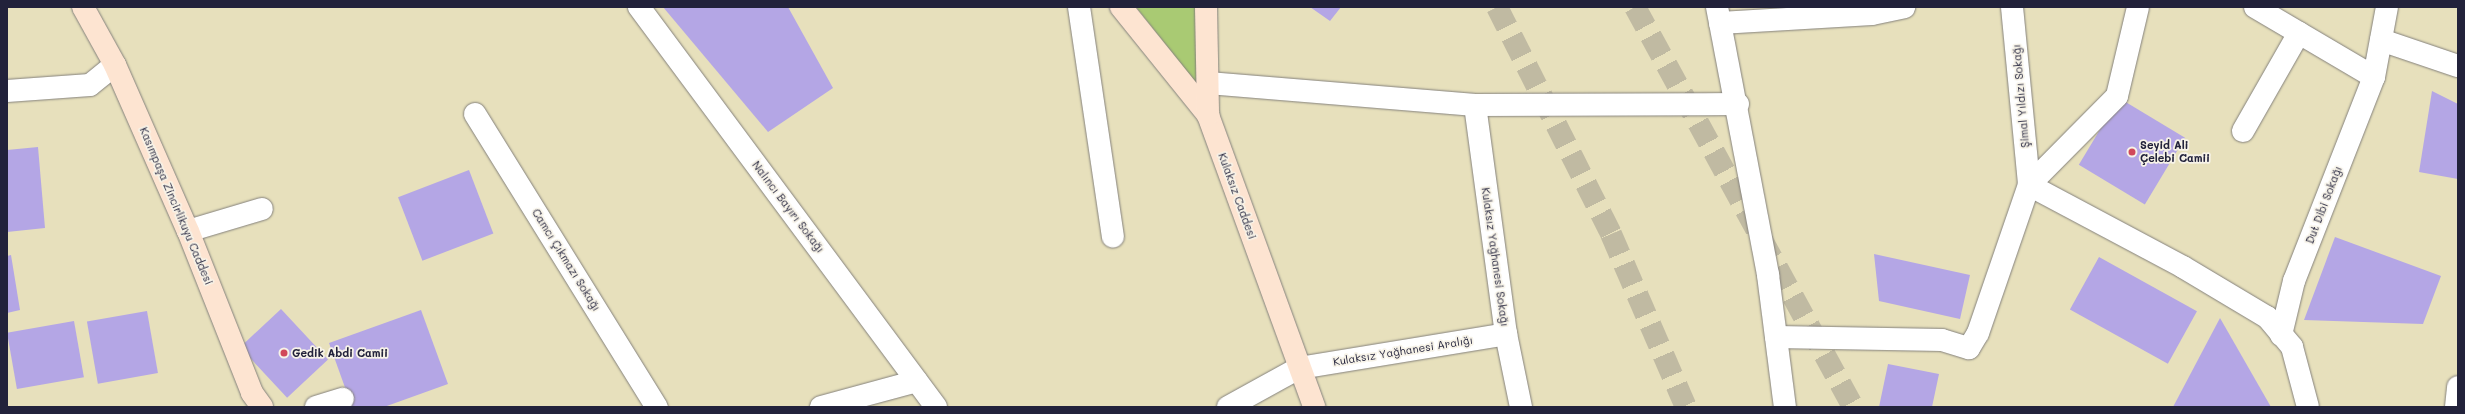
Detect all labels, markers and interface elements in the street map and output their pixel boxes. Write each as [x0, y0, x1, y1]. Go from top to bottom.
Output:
street label: Şimal Yıldızı Sokağı [2010, 44, 2032, 148]
street label: Kasımpaşa Zincirlikuyu Caddesi [137, 125, 215, 287]
place label: Seyid Ali Çelebi Camii [2140, 139, 2210, 165]
marker: Seyid Ali Çelebi Camii [2127, 147, 2137, 157]
street label: Kulaksız Caddesi [1215, 151, 1259, 241]
street label: Nalıncı Bayırı Sokağı [749, 159, 827, 255]
street label: Dut Dibi Sokağı [2303, 164, 2345, 246]
street label: Kulaksız Yağhanesi Sokağı [1479, 187, 1511, 327]
street label: Camcı Çıkmazı Sokağı [529, 206, 603, 314]
street label: Kulaksız Yağhanesi Aralığı [1332, 333, 1474, 369]
place label: Gedik Abdi Camii [292, 346, 388, 360]
marker: Gedik Abdi Camii [279, 348, 289, 358]

